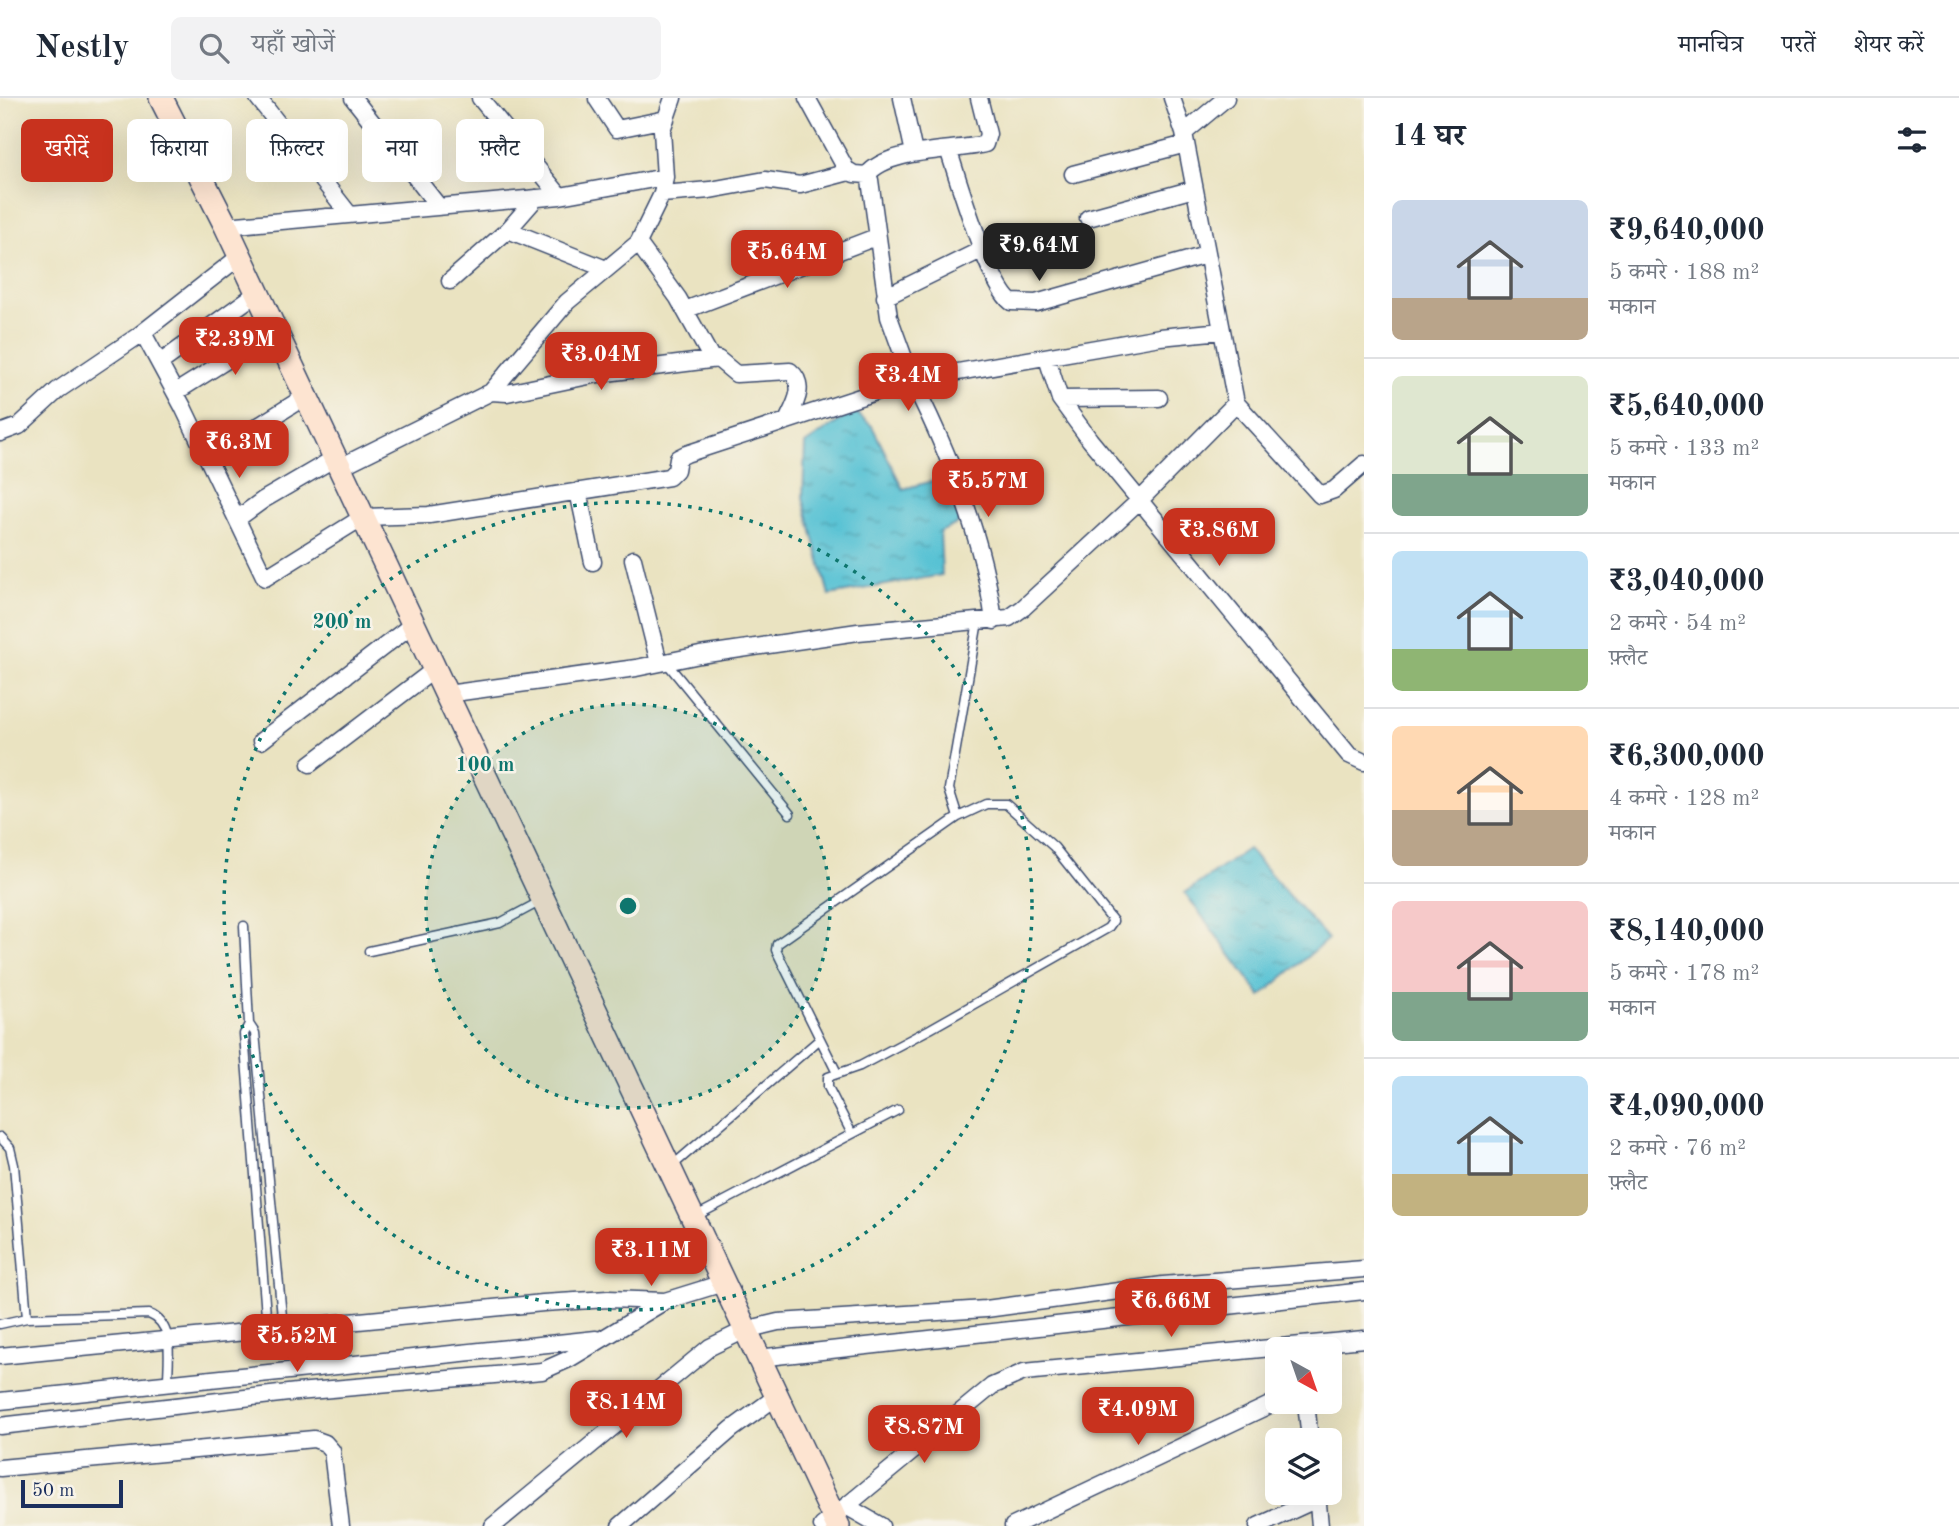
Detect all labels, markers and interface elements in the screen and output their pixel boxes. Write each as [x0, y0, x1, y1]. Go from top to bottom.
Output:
search box [171, 17, 661, 80]
icon: search [195, 29, 233, 67]
text: Nestly [35, 32, 129, 65]
text: यहाँ खोजें [251, 32, 335, 58]
text: मानचित्र [1678, 34, 1743, 58]
text: परतें [1781, 34, 1816, 58]
text: शेयर करें [1854, 34, 1924, 58]
chip: खरीदें [21, 119, 113, 182]
chip: किराया [127, 119, 232, 182]
chip: फ़िल्टर [246, 119, 348, 182]
chip: नया [362, 119, 442, 182]
chip: फ़्लैट [456, 119, 544, 182]
icon: filters [1893, 121, 1931, 159]
text: 14 घर [1392, 122, 1465, 152]
text: ₹9,640,000 [1609, 216, 1765, 246]
pin: ₹9.64M [982, 223, 1096, 283]
icon: home [1448, 228, 1532, 312]
pin: ₹5.64M [730, 230, 844, 290]
text: ₹9.64M [999, 234, 1079, 257]
text: ₹5.64M [747, 241, 827, 264]
text: 5 कमरे · 188 m² [1609, 261, 1759, 284]
text: मकान [1609, 296, 1656, 319]
pin: ₹2.39M [178, 317, 292, 377]
text: ₹2.39M [195, 328, 275, 351]
pin: ₹3.04M [544, 332, 658, 392]
text: ₹3.04M [561, 343, 641, 366]
pin: ₹3.4M [859, 354, 957, 413]
text: ₹3.4M [875, 364, 941, 387]
text: ₹5,640,000 [1609, 392, 1765, 422]
icon: home [1448, 404, 1532, 488]
pin: ₹6.3M [190, 420, 288, 480]
text: ₹6.3M [206, 431, 272, 454]
text: 5 कमरे · 133 m² [1609, 437, 1759, 460]
pin: ₹5.57M [931, 460, 1045, 519]
text: ₹5.57M [948, 470, 1028, 493]
text: मकान [1609, 472, 1656, 495]
pin: ₹3.86M [1162, 508, 1276, 568]
text: ₹3.86M [1179, 519, 1259, 542]
text: ₹3,040,000 [1609, 567, 1765, 597]
icon: home [1448, 579, 1532, 663]
text: 200 m [312, 612, 372, 633]
text: 2 कमरे · 54 m² [1609, 612, 1746, 635]
text: फ़्लैट [1609, 647, 1647, 670]
text: ₹6,300,000 [1609, 742, 1765, 772]
icon: home [1448, 754, 1532, 838]
text: 100 m [455, 755, 515, 776]
text: 4 कमरे · 128 m² [1609, 787, 1759, 810]
text: मकान [1609, 822, 1656, 845]
centre of rings [616, 894, 640, 918]
text: ₹8,140,000 [1609, 917, 1765, 947]
icon: home [1448, 929, 1532, 1013]
text: 5 कमरे · 178 m² [1609, 962, 1759, 985]
text: मकान [1609, 997, 1656, 1020]
text: ₹4,090,000 [1609, 1092, 1765, 1122]
icon: home [1448, 1104, 1532, 1188]
text: 2 कमरे · 76 m² [1609, 1137, 1746, 1160]
text: फ़्लैट [1609, 1172, 1647, 1195]
pin: ₹3.11M [594, 1228, 708, 1288]
text: ₹3.11M [611, 1239, 691, 1262]
pin: ₹6.66M [1114, 1280, 1228, 1339]
text: ₹6.66M [1131, 1290, 1211, 1313]
pin: ₹5.52M [240, 1314, 354, 1374]
text: ₹5.52M [257, 1325, 337, 1348]
north arrow [1265, 1337, 1342, 1414]
map controls [1265, 1337, 1342, 1505]
pin: ₹8.14M [569, 1380, 683, 1440]
pin: ₹4.09M [1081, 1388, 1195, 1447]
text: ₹8.14M [586, 1391, 666, 1414]
text: ₹4.09M [1098, 1398, 1178, 1421]
pin: ₹8.87M [867, 1406, 981, 1465]
text: ₹8.87M [884, 1416, 964, 1439]
button: layers [1265, 1428, 1342, 1505]
scale bar [21, 1477, 122, 1509]
text: 50 m [32, 1482, 74, 1501]

